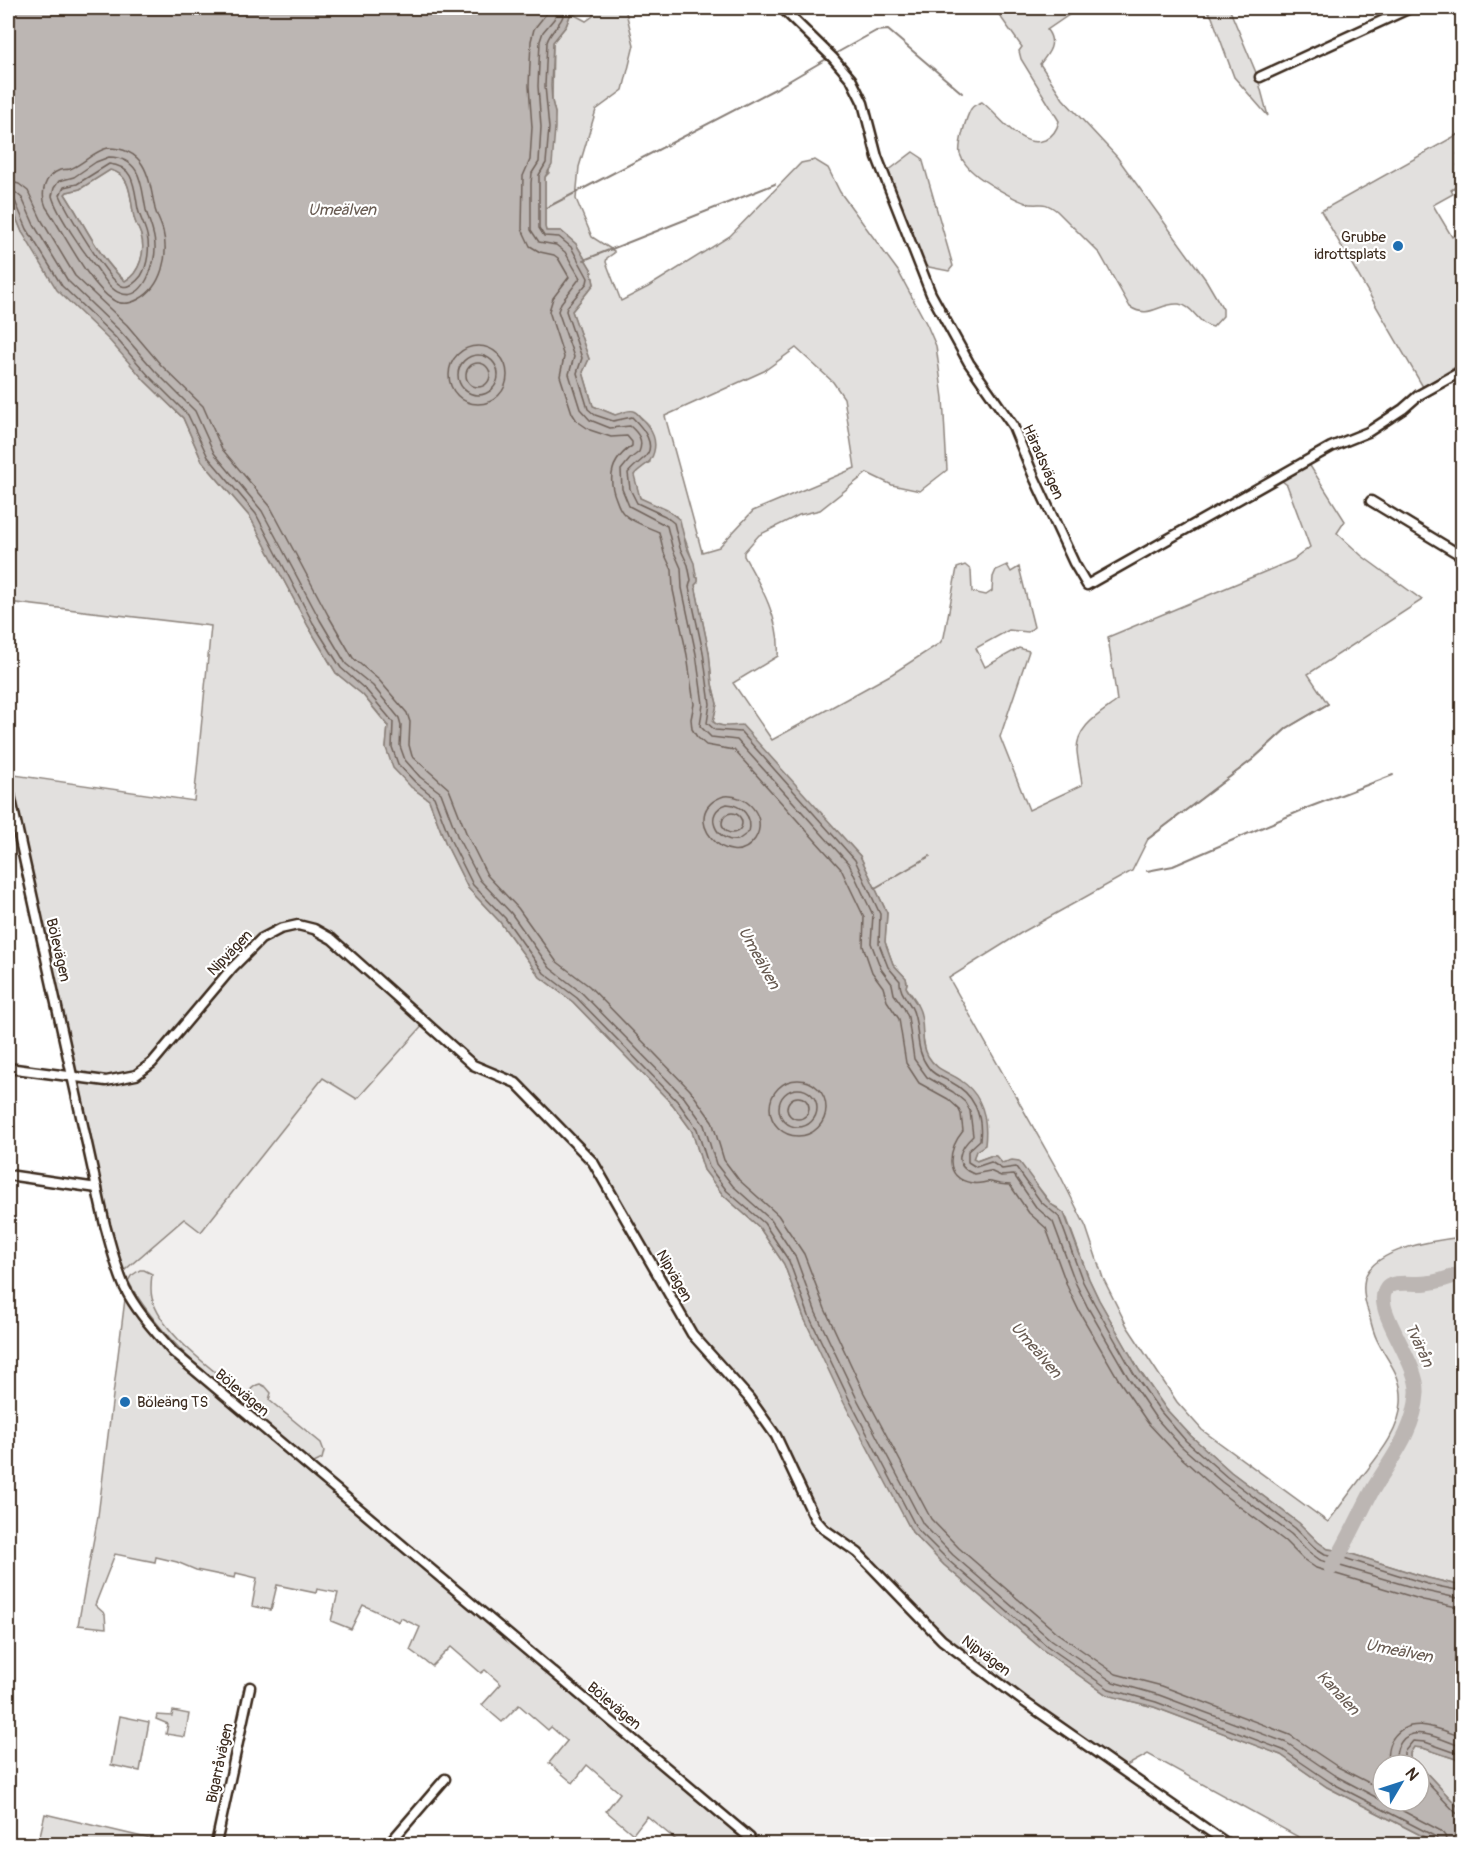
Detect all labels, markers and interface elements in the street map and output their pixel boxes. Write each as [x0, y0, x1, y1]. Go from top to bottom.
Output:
water label: Umeälven [308, 200, 377, 220]
place label: Grubbe idrottsplats [1314, 228, 1387, 264]
marker: Grubbe idrottsplats [1391, 239, 1405, 253]
street label: Häradsvägen [1018, 422, 1068, 502]
street label: Bölevägen [41, 916, 75, 984]
water label: Umeälven [734, 923, 785, 993]
street label: Nipvägen [203, 926, 257, 980]
street label: Nipvägen [652, 1247, 696, 1305]
water label: Umeälven [1006, 1318, 1066, 1383]
water label: Tvärån [1400, 1320, 1438, 1371]
street label: Bölevägen [211, 1365, 273, 1421]
place label: Böleäng TS [137, 1393, 208, 1412]
marker: Böleäng TS [118, 1395, 132, 1409]
street label: Nipvägen [958, 1631, 1014, 1681]
water label: Umeälven [1364, 1635, 1435, 1667]
water label: Kanalen [1312, 1667, 1364, 1720]
street label: Bölevägen [583, 1678, 645, 1734]
street label: Bigarråvägen [202, 1721, 238, 1805]
north arrow [1371, 1753, 1431, 1813]
text: N [1401, 1764, 1423, 1785]

